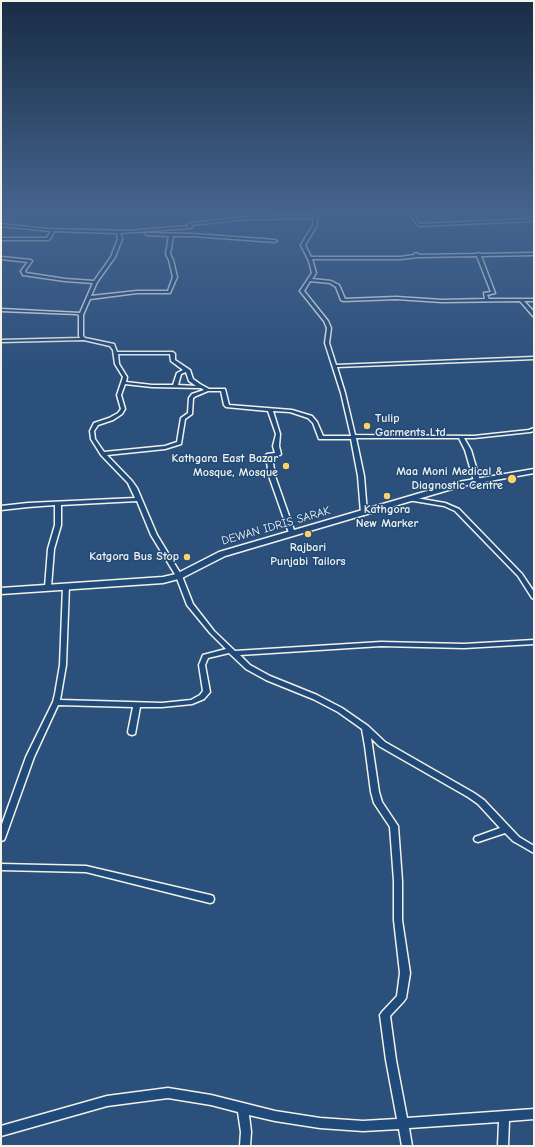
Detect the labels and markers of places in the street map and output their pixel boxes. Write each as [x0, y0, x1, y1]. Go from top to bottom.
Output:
place label: Tulip Garments Ltd [375, 412, 446, 440]
marker: Tulip Garments Ltd [362, 421, 372, 431]
place label: Kathgara East Bazar Mosque, Mosque [172, 452, 278, 480]
marker: Kathgara East Bazar Mosque, Mosque [281, 461, 291, 471]
place label: Maa Moni Medical & Diagnostic Centre [396, 465, 503, 493]
marker: Maa Moni Medical & Diagnostic Centre [506, 473, 518, 485]
marker: Kathgora New Marker [382, 491, 392, 501]
place label: Kathgora New Marker [356, 503, 418, 531]
marker: Rajbari Punjabi Tailors [303, 529, 313, 539]
place label: Rajbari Punjabi Tailors [270, 541, 346, 569]
place label: Katgora Bus Stop [89, 550, 179, 564]
marker: Katgora Bus Stop [182, 552, 192, 562]

